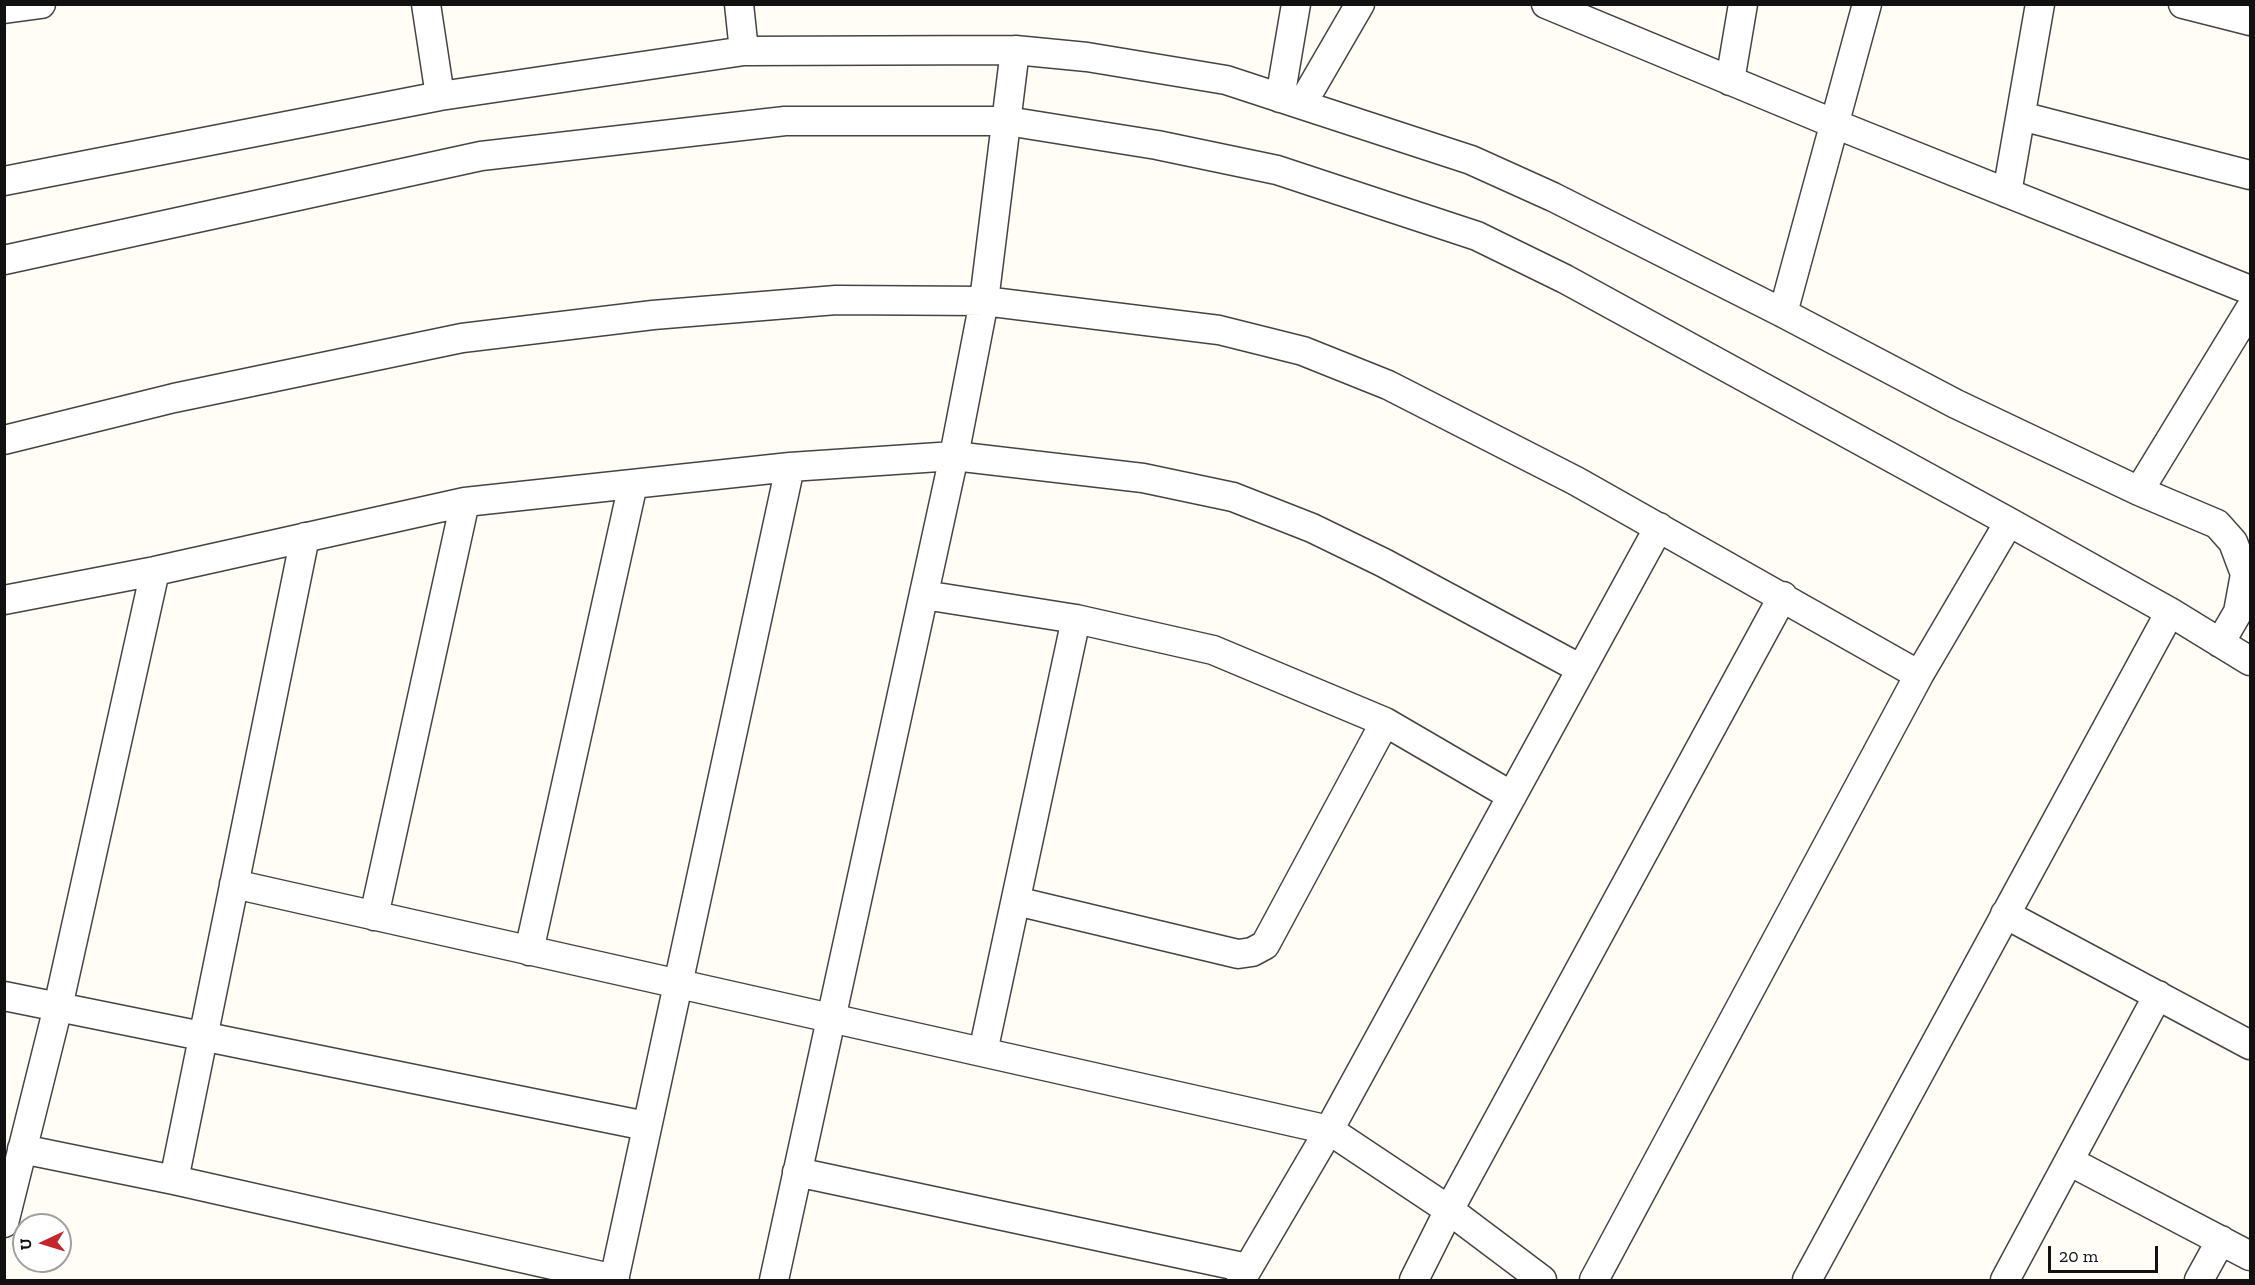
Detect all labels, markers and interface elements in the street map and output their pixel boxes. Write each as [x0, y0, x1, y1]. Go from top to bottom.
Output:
north arrow [12, 1213, 72, 1273]
scale bar [2051, 1234, 2160, 1272]
text: U [16, 1238, 35, 1251]
text: 20 m [2059, 1245, 2098, 1267]

